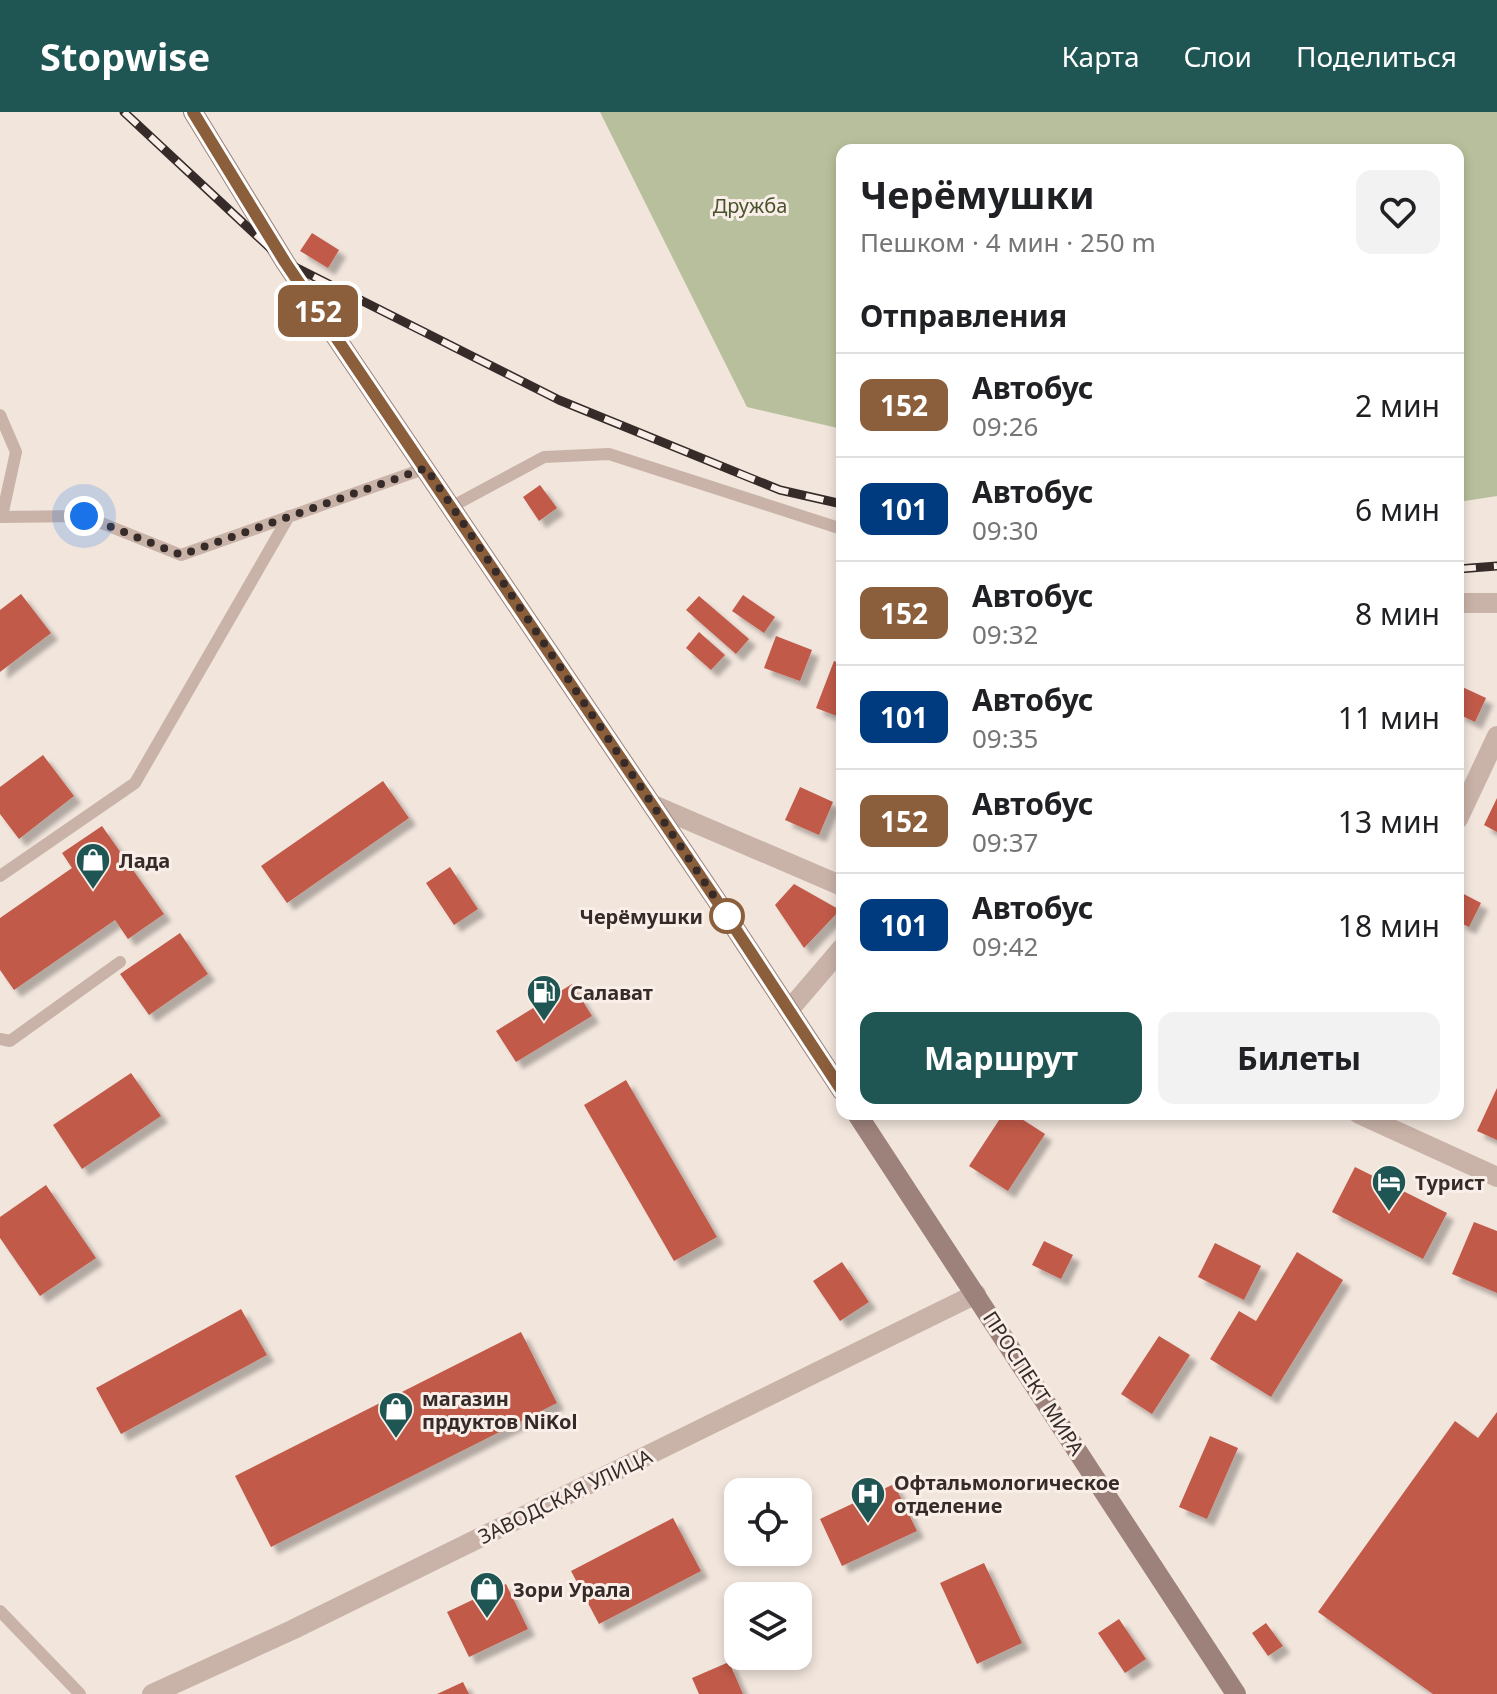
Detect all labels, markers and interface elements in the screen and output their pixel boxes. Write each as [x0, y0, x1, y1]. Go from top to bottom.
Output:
text: Stopwise [40, 30, 210, 82]
text: Карта [1061, 37, 1140, 75]
text: Слои [1184, 37, 1252, 75]
text: Поделиться [1296, 37, 1457, 75]
text: Черёмушки [860, 168, 1095, 220]
button: heart [1356, 170, 1440, 254]
park label: Дружба [713, 192, 787, 219]
text: Пешком · 4 мин · 250 m [860, 224, 1156, 260]
line badge: 152 [272, 285, 364, 337]
text: 152 [294, 292, 342, 330]
text: Отправления [860, 295, 1067, 336]
text: Автобус [972, 367, 1094, 408]
text: 2 мин [1355, 385, 1440, 426]
text: 152 [880, 386, 928, 424]
text: 09:26 [972, 408, 1038, 444]
text: Автобус [972, 471, 1094, 512]
text: 6 мин [1355, 489, 1440, 530]
text: 101 [880, 490, 928, 528]
your location [64, 496, 104, 536]
text: 09:30 [972, 512, 1038, 548]
text: Автобус [972, 575, 1094, 616]
text: 8 мин [1355, 593, 1440, 634]
text: 152 [880, 594, 928, 632]
text: 09:32 [972, 616, 1038, 652]
text: Автобус [972, 679, 1094, 720]
text: 11 мин [1338, 697, 1440, 738]
text: 101 [880, 698, 928, 736]
text: 09:35 [972, 720, 1038, 756]
text: Автобус [972, 783, 1094, 824]
text: 13 мин [1338, 801, 1440, 842]
text: 152 [880, 802, 928, 840]
text: 09:37 [972, 824, 1038, 860]
shop icon: Лада [74, 841, 112, 891]
place label: Лада [119, 847, 170, 874]
text: Автобус [972, 887, 1094, 928]
marker: Черёмушки [710, 899, 744, 933]
place label: Черёмушки [580, 903, 703, 930]
text: 18 мин [1338, 905, 1440, 946]
text: 101 [880, 906, 928, 944]
text: 09:42 [972, 928, 1038, 964]
fuel station icon: Салават [525, 973, 563, 1023]
place label: Салават [570, 979, 653, 1006]
button: Маршрут [860, 1012, 1142, 1104]
button: Билеты [1158, 1012, 1440, 1104]
hotel icon: Турист [1370, 1163, 1408, 1213]
place label: Турист [1415, 1169, 1485, 1196]
street label: ПРОСПЕКТ МИРА [977, 1306, 1091, 1460]
place label: магазин прдуктов NiKol [422, 1385, 577, 1435]
shop icon: магазин прдуктов NiKol [377, 1390, 415, 1440]
street label: ЗАВОДСКАЯ УЛИЦА [474, 1442, 657, 1550]
place label: Офтальмологическое отделение [894, 1469, 1120, 1519]
hospital icon: Офтальмологическое отделение [849, 1475, 887, 1525]
map controls [724, 1478, 812, 1670]
button: locate [724, 1478, 812, 1566]
shop icon: Зори Урала [468, 1570, 506, 1620]
place label: Зори Урала [513, 1576, 630, 1603]
button: layers [724, 1582, 812, 1670]

